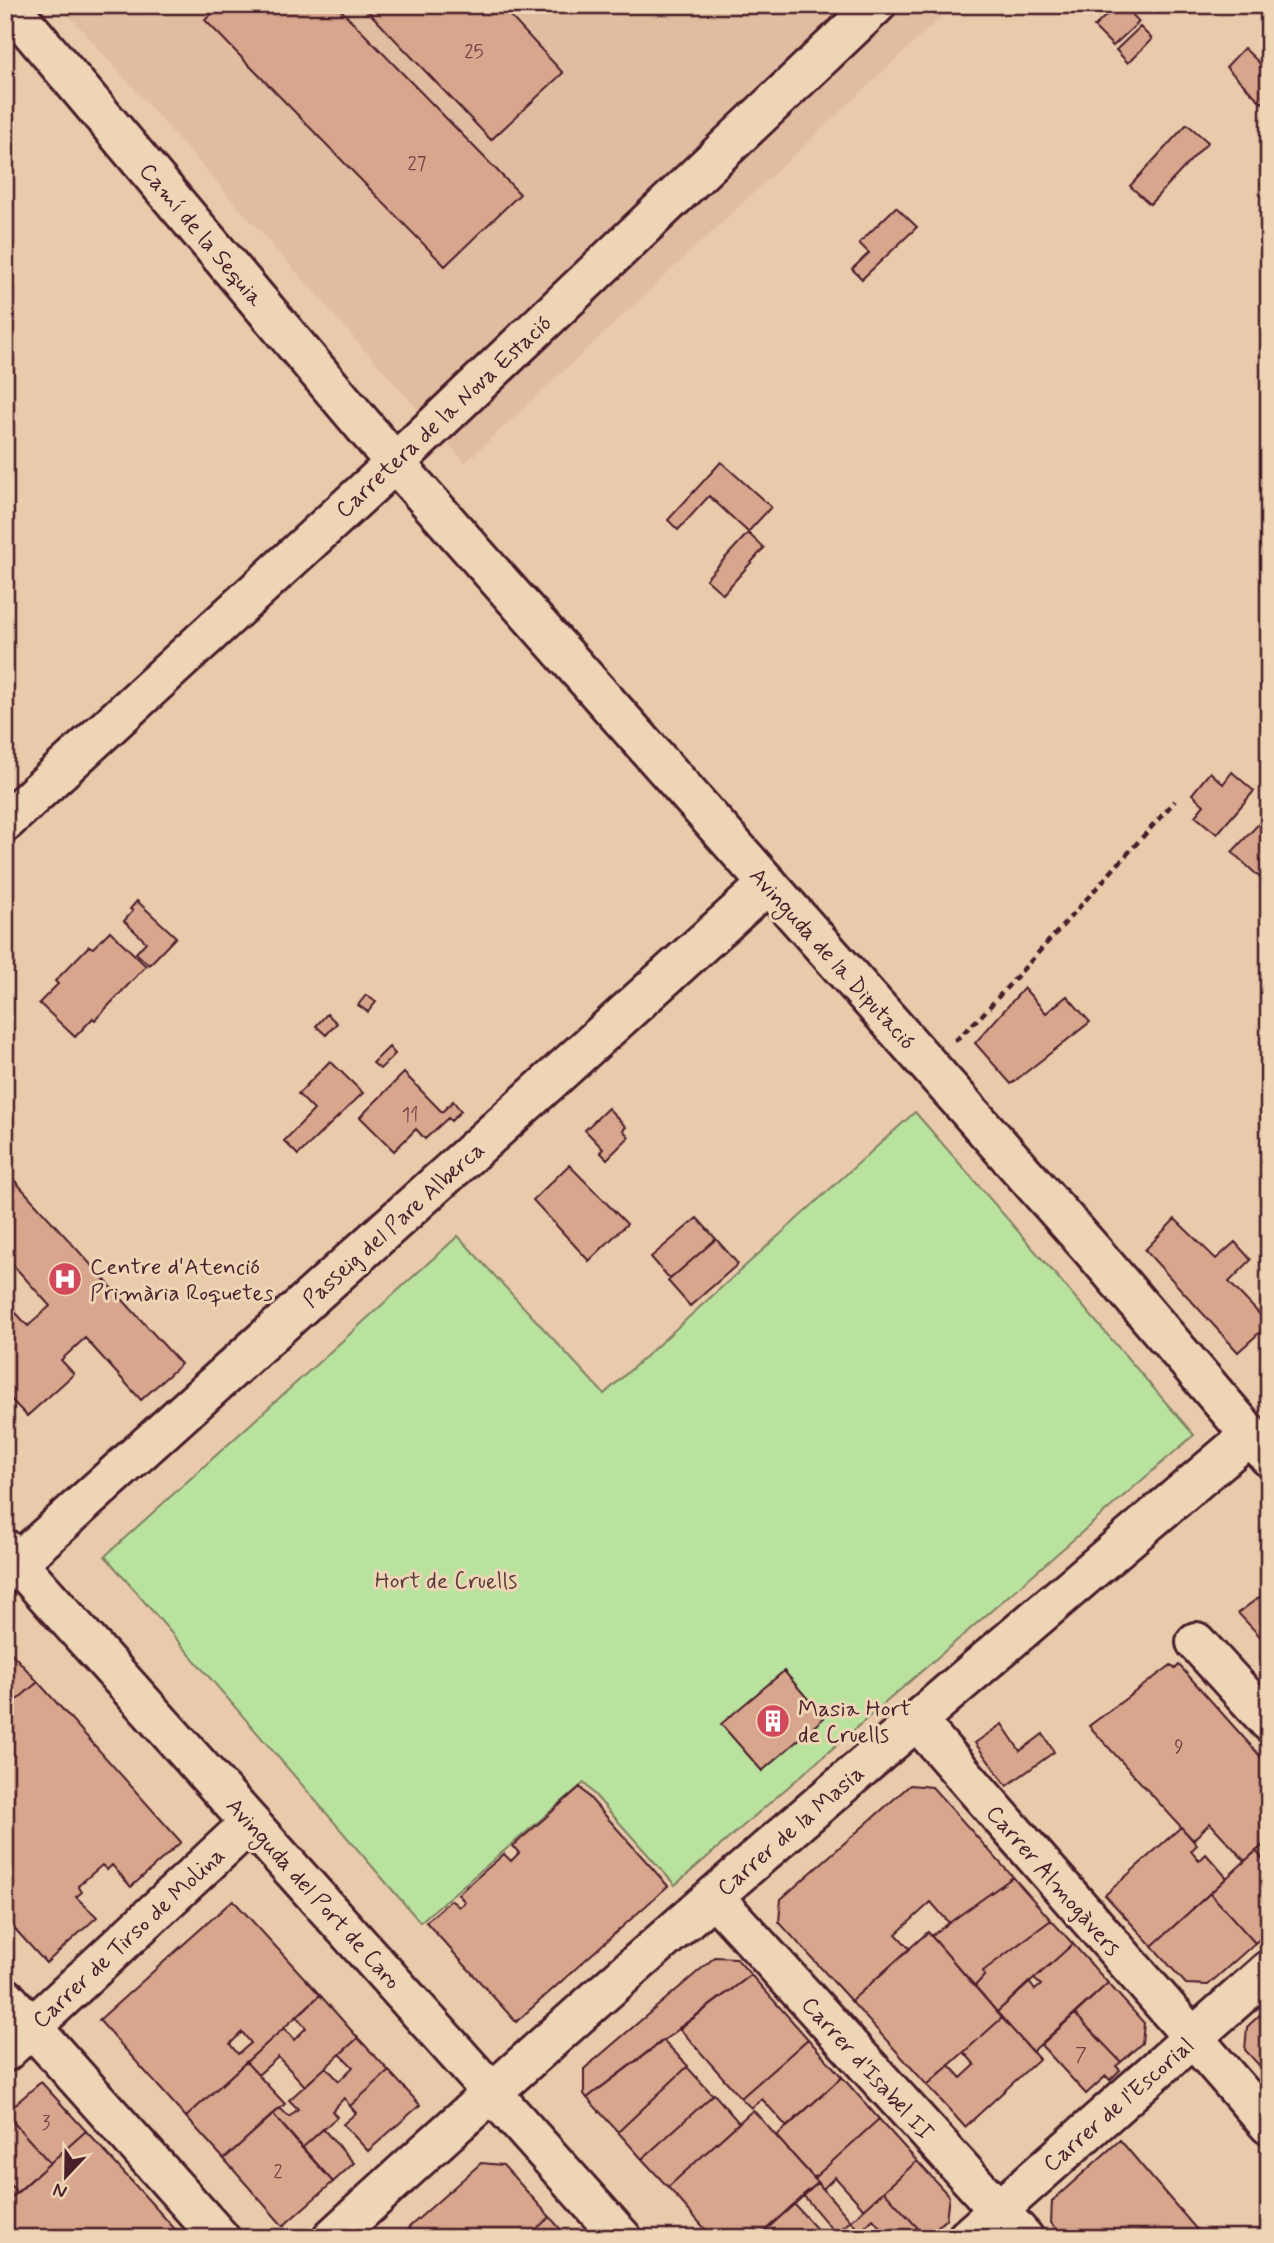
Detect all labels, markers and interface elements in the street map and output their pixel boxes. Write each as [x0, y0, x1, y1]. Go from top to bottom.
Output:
house number: 25 [464, 40, 484, 65]
house number: 27 [408, 152, 426, 177]
street label: Camí de la Sequia [131, 157, 270, 314]
street label: Carretera de la Nova Estació [330, 309, 559, 526]
street label: Avinguda de la Diputació [740, 862, 921, 1058]
house number: 11 [402, 1103, 418, 1128]
street label: Passeig del Pare Alberca [297, 1136, 492, 1315]
place label: Centre d'Atenció Primària Roquetes [90, 1253, 273, 1309]
hospital icon: Centre d'Atenció Primària Roquetes [46, 1260, 84, 1298]
park label: Hort de Cruells [375, 1567, 517, 1597]
place label: Masia Hort de Cruells [798, 1695, 911, 1751]
building icon: Masia Hort de Cruells [754, 1702, 792, 1740]
house number: 9 [1174, 1735, 1184, 1760]
street label: Carrer de la Masia [711, 1759, 871, 1904]
street label: Avinguda del Port de Caro [217, 1792, 407, 1998]
street label: Carrer Almogàvers [979, 1799, 1126, 1963]
street label: Carrer de Tirso de Molina [27, 1841, 232, 2036]
street label: Carrer d'Isabel II [794, 1991, 939, 2148]
street label: Carrer de l'Escorial [1037, 2032, 1201, 2179]
house number: 7 [1075, 2043, 1087, 2068]
house number: 3 [42, 2111, 51, 2136]
north arrow [32, 2142, 102, 2212]
house number: 2 [273, 2160, 283, 2185]
text: N [50, 2176, 71, 2204]

